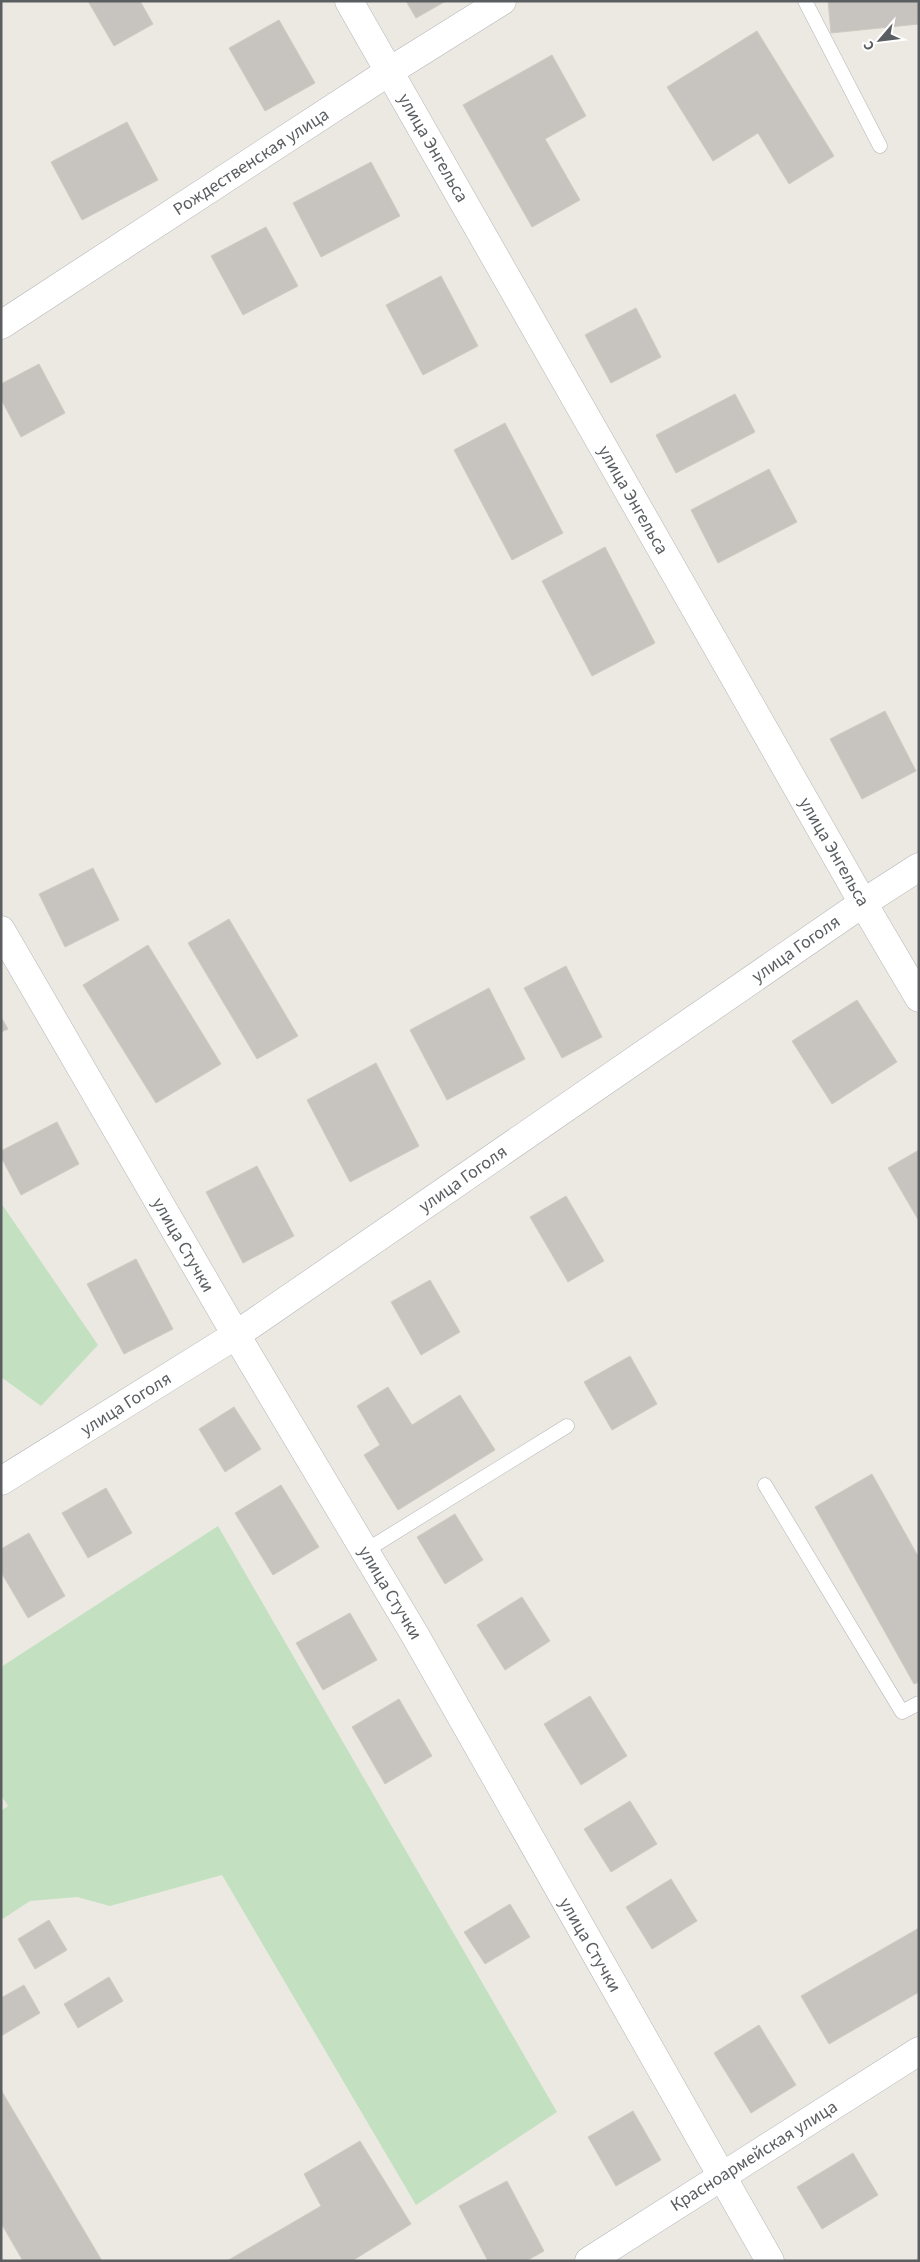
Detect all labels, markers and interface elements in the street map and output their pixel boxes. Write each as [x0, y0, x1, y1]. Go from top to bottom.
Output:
north arrow [855, 15, 905, 65]
text: С [859, 37, 880, 54]
street label: улица Энгельса [392, 89, 474, 207]
street label: Рождественская улица [168, 102, 334, 222]
street label: улица Энгельса [592, 441, 674, 559]
street label: улица Энгельса [793, 793, 875, 911]
street label: улица Гоголя [747, 909, 845, 989]
street label: улица Гоголя [414, 1139, 512, 1219]
street label: улица Стучки [146, 1193, 220, 1297]
street label: улица Гоголя [76, 1366, 176, 1442]
street label: улица Стучки [352, 1541, 428, 1645]
street label: улица Стучки [553, 1893, 627, 1997]
street label: Красноармейская улица [666, 2094, 842, 2218]

